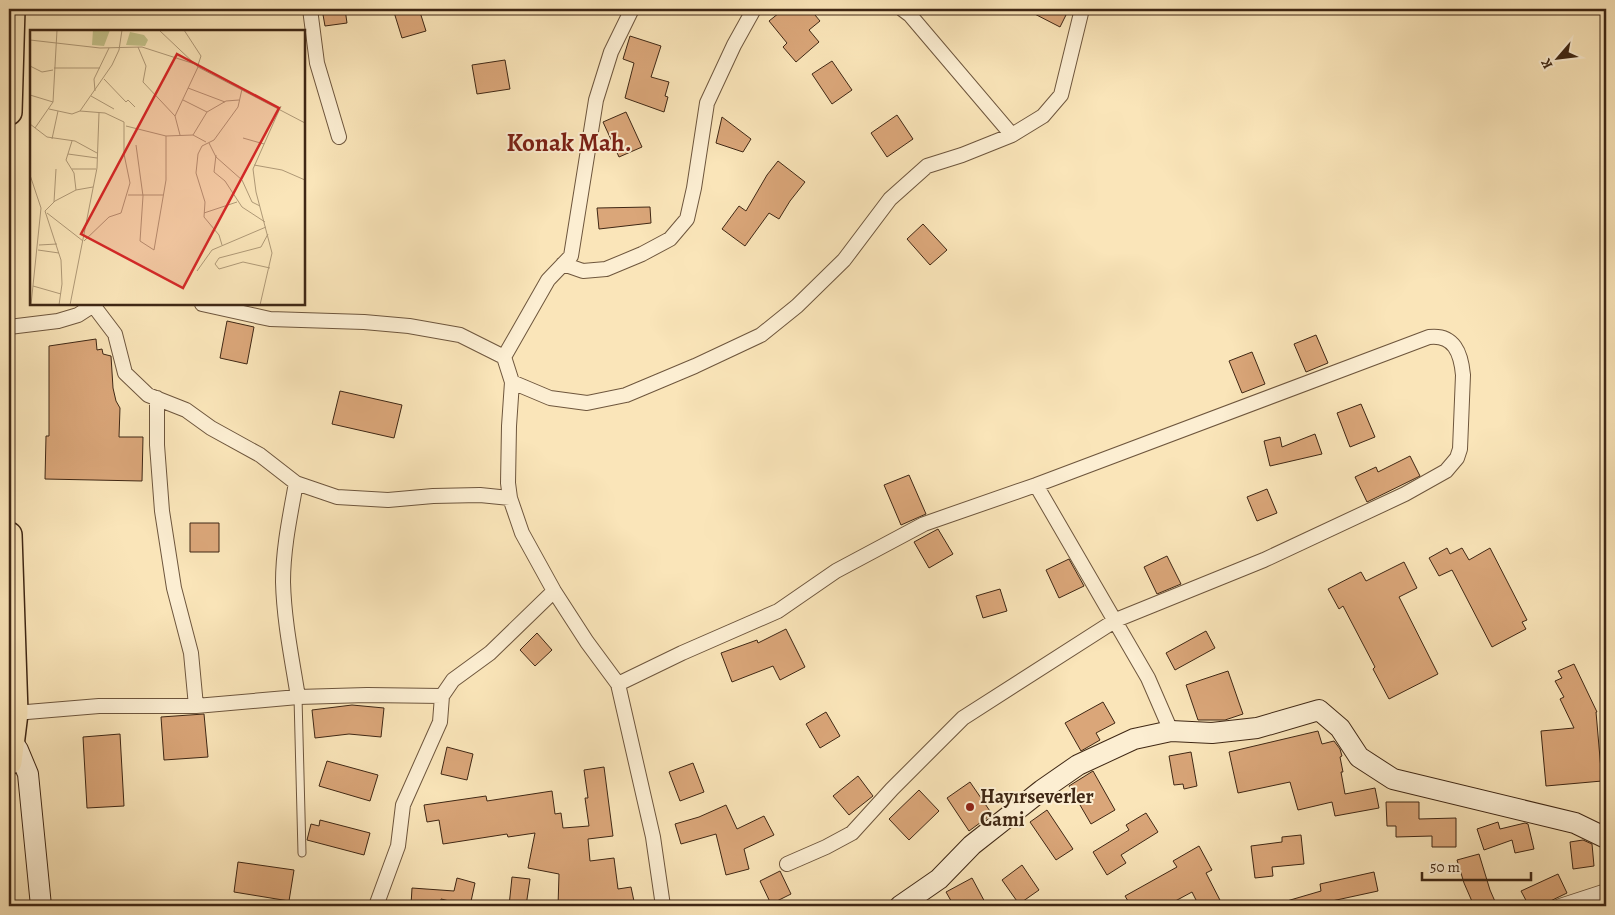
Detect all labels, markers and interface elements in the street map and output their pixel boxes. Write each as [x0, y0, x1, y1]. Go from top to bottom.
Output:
inset map [30, 30, 305, 305]
north arrow [1532, 32, 1582, 82]
text: K [1536, 55, 1558, 72]
district label: Konak Mah. [506, 126, 632, 160]
place label: Hayırseverler Cami [980, 783, 1094, 833]
marker: Hayırseverler Cami [964, 801, 976, 813]
scale bar [1422, 850, 1531, 882]
text: 50 m [1430, 857, 1460, 877]

